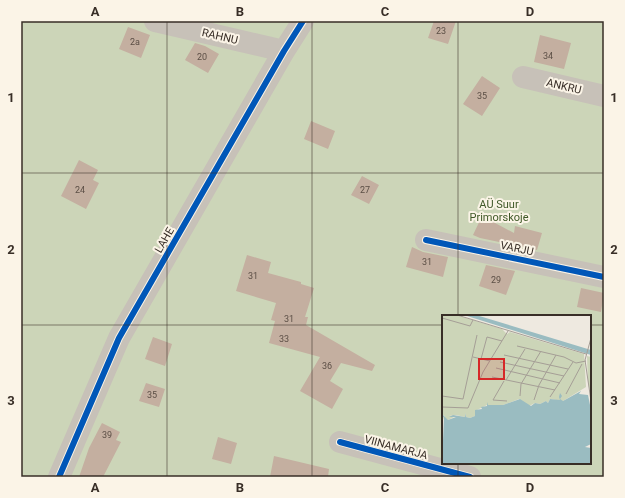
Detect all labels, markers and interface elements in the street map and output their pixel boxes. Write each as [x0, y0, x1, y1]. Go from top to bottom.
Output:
text: A [91, 4, 100, 19]
text: B [236, 4, 244, 19]
text: C [381, 4, 390, 19]
text: D [526, 4, 534, 19]
street label: RAHNU [201, 26, 239, 47]
house number: 23 [436, 26, 446, 36]
house number: 2a [130, 37, 140, 47]
house number: 34 [543, 51, 553, 61]
house number: 20 [197, 52, 207, 62]
street label: ANKRU [545, 76, 583, 97]
text: 1 [7, 90, 15, 105]
text: 1 [610, 90, 618, 105]
house number: 35 [477, 91, 487, 101]
house number: 24 [75, 185, 85, 195]
house number: 27 [360, 185, 370, 195]
park label: AÜ Suur Primorskoje [470, 198, 529, 224]
street label: LAHE [152, 225, 177, 255]
street label: VARJU [499, 239, 535, 258]
text: 2 [7, 242, 15, 257]
text: 2 [610, 242, 618, 257]
house number: 31 [422, 257, 432, 267]
house number: 31 [248, 271, 258, 281]
house number: 29 [491, 275, 501, 285]
house number: 31 [284, 314, 294, 324]
inset map [442, 315, 591, 464]
house number: 33 [279, 334, 289, 344]
house number: 36 [322, 361, 332, 371]
house number: 35 [147, 390, 157, 400]
text: 3 [7, 393, 15, 408]
text: 3 [610, 393, 618, 408]
house number: 39 [102, 430, 112, 440]
street label: VIINAMARJA [363, 433, 430, 462]
text: A [91, 480, 100, 495]
text: B [236, 480, 244, 495]
text: C [381, 480, 390, 495]
text: D [526, 480, 534, 495]

